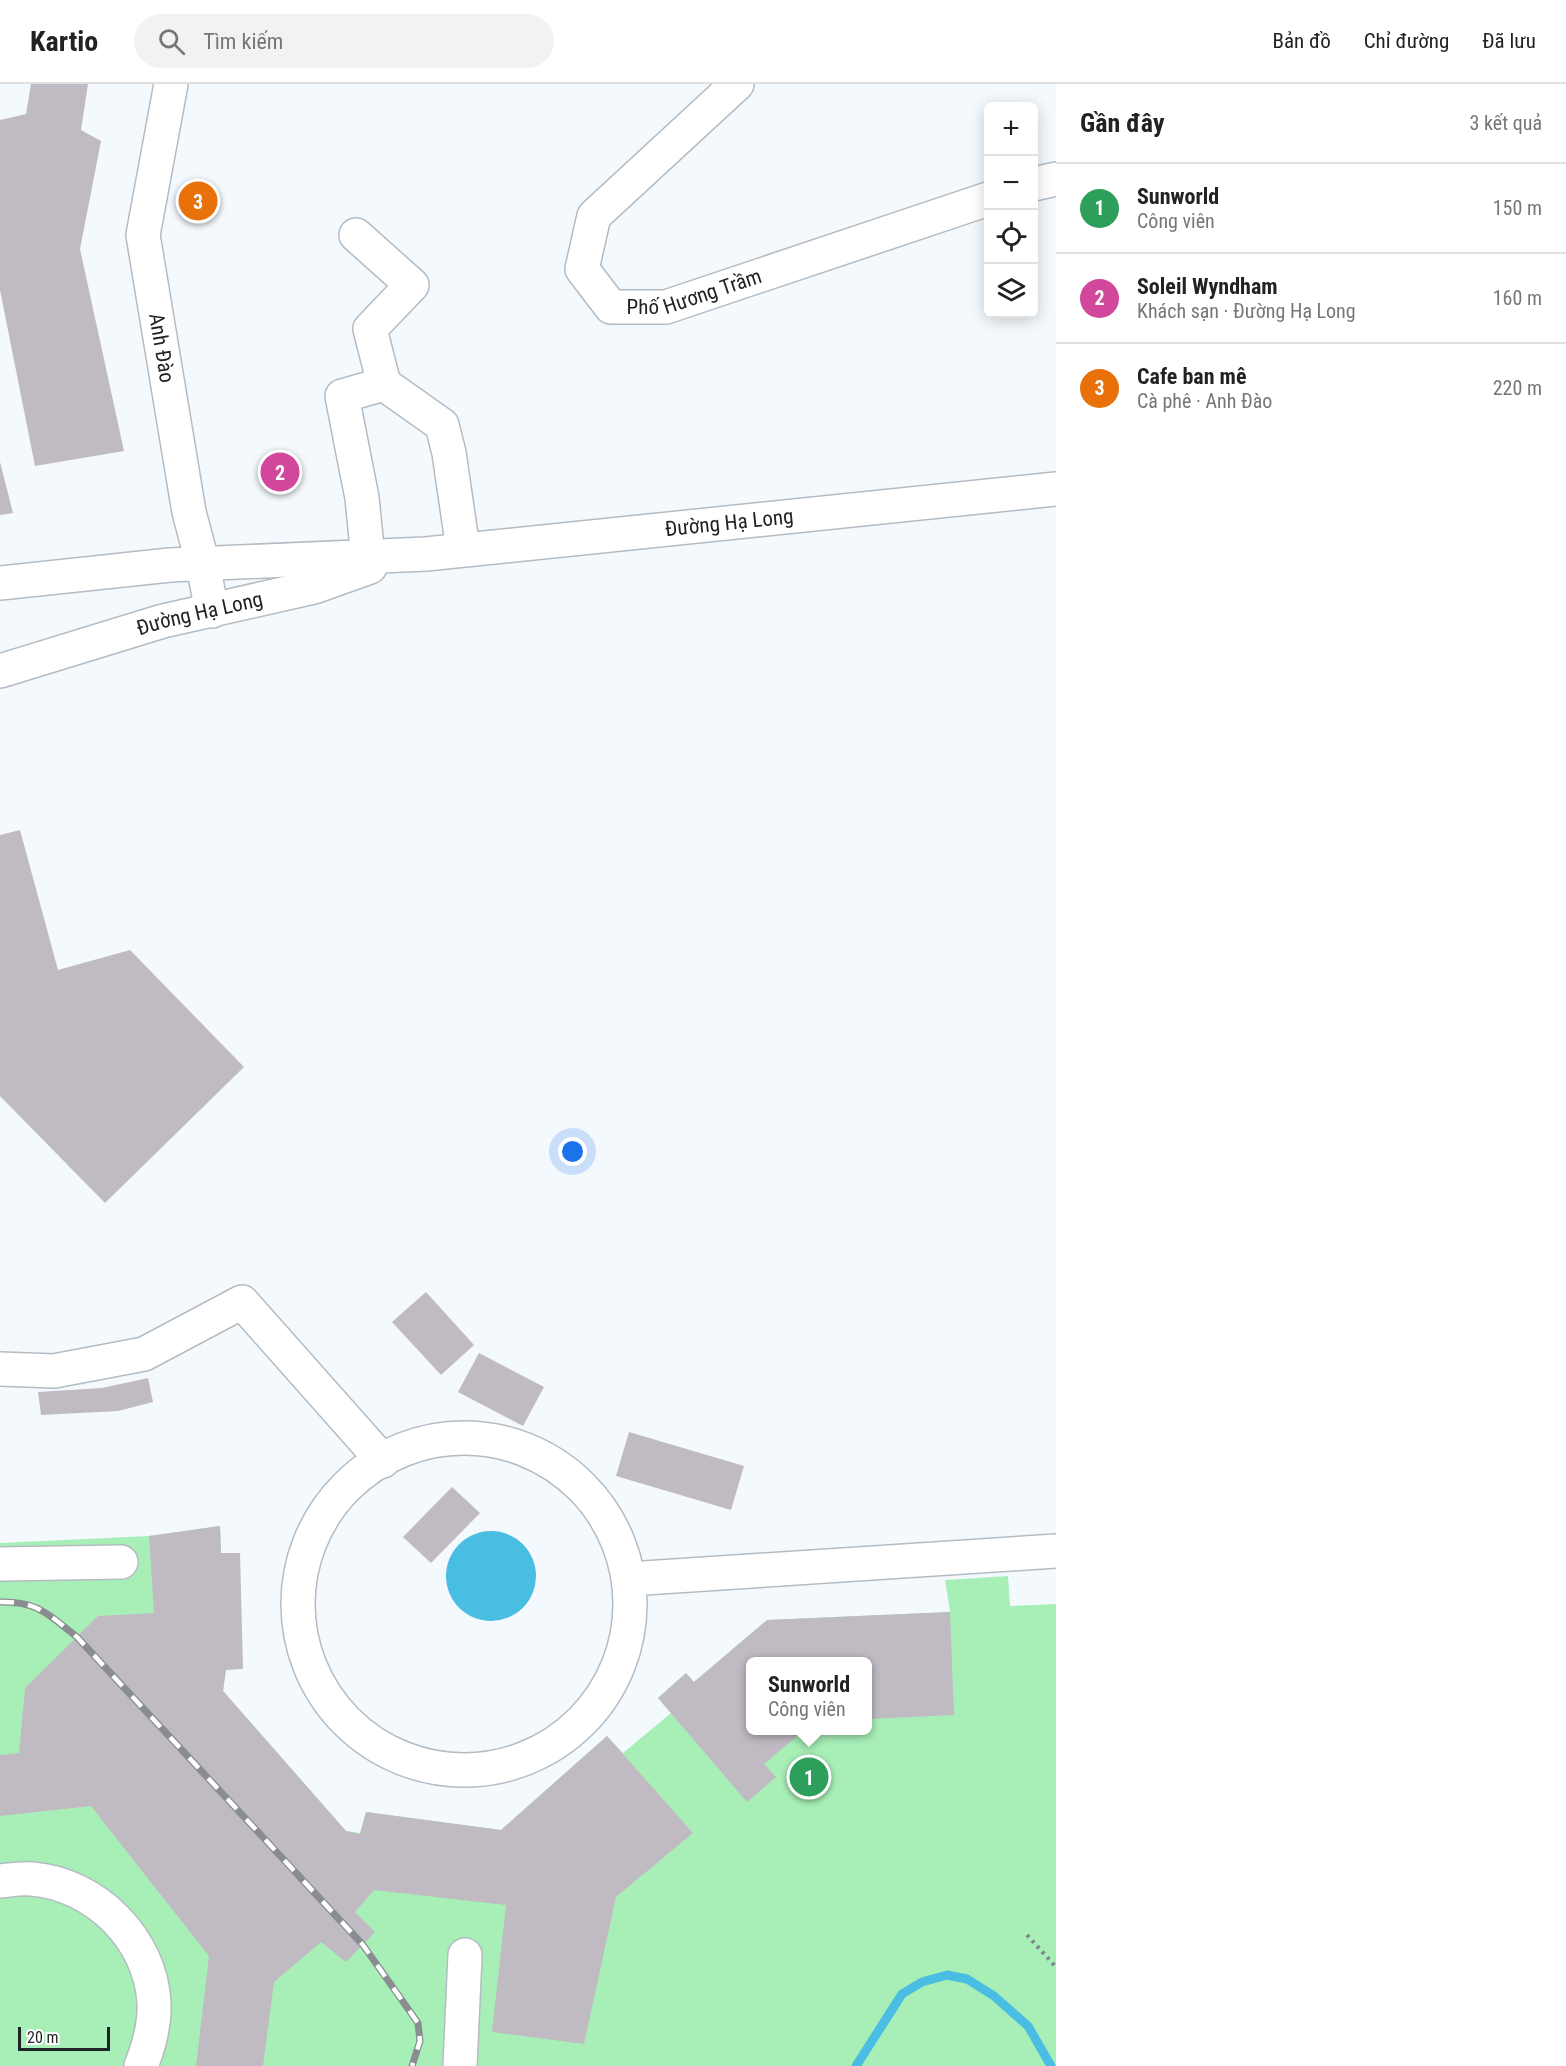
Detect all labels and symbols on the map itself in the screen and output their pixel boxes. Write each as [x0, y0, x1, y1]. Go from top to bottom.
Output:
pin: 3 [178, 178, 218, 224]
street label: Phố Hương Trầm [627, 264, 765, 319]
street label: Anh Đào [144, 311, 179, 384]
pin: 2 [260, 450, 300, 494]
street label: Đường Hạ Long [664, 504, 794, 541]
street label: Đường Hạ Long [134, 587, 265, 640]
your location [558, 1137, 587, 1166]
pin: 1 [790, 1754, 828, 1800]
scale bar [18, 2024, 110, 2052]

